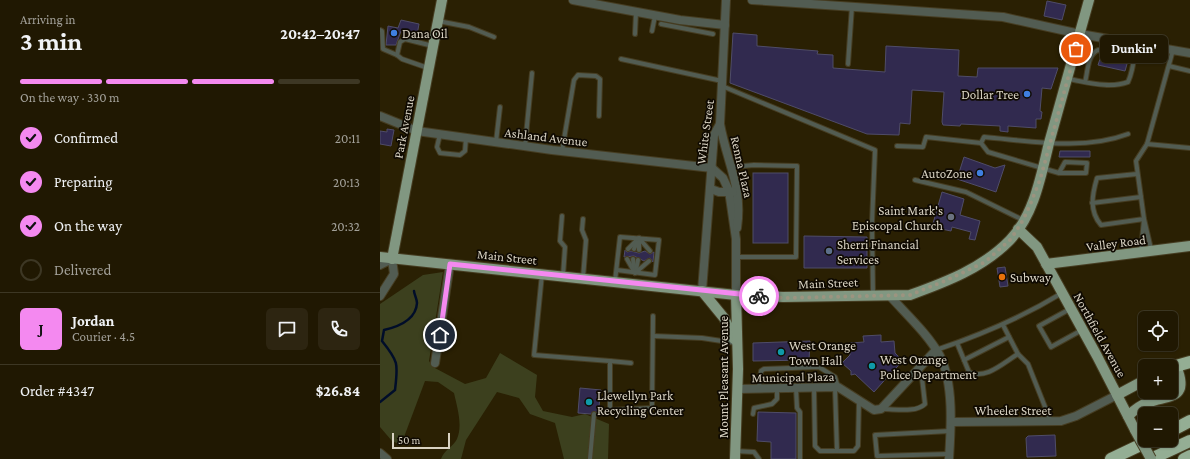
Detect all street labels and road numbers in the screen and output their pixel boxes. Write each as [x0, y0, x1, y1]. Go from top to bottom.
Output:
street label: Park Avenue [391, 94, 418, 160]
street label: White Street [693, 98, 717, 165]
street label: Ashland Avenue [504, 124, 589, 150]
street label: Renna Plaza [728, 135, 756, 199]
street label: Valley Road [1085, 232, 1147, 254]
street label: Main Street [476, 246, 538, 268]
street label: Main Street [798, 274, 859, 292]
street label: Northfield Avenue [1071, 290, 1130, 380]
street label: Mount Pleasant Avenue [716, 315, 731, 438]
street label: Municipal Plaza [751, 369, 835, 385]
street label: Wheeler Street [975, 403, 1052, 418]

